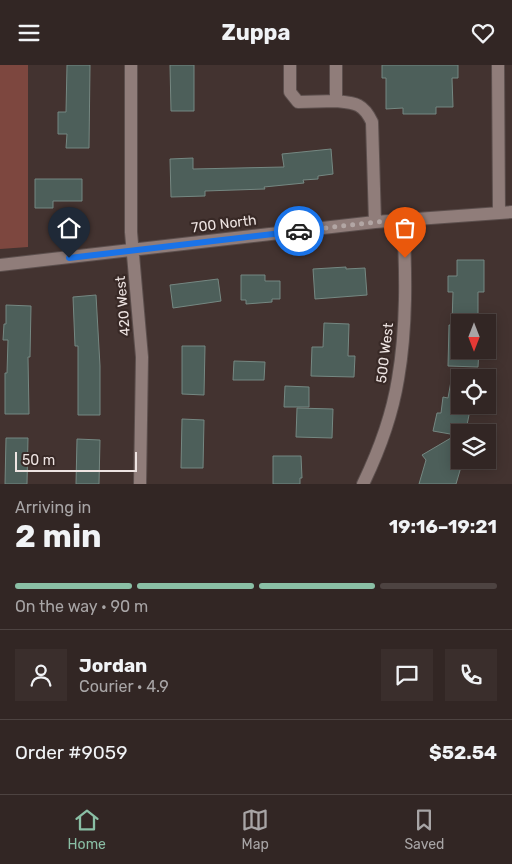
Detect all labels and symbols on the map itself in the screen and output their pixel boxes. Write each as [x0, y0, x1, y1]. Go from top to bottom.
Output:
courier [274, 206, 324, 256]
pin [48, 207, 90, 258]
pin [384, 207, 426, 258]
street label: 700 North [190, 212, 258, 236]
street label: 420 West [112, 275, 134, 337]
north arrow [451, 314, 496, 359]
street label: 500 West [373, 321, 397, 384]
scale bar [15, 449, 138, 472]

